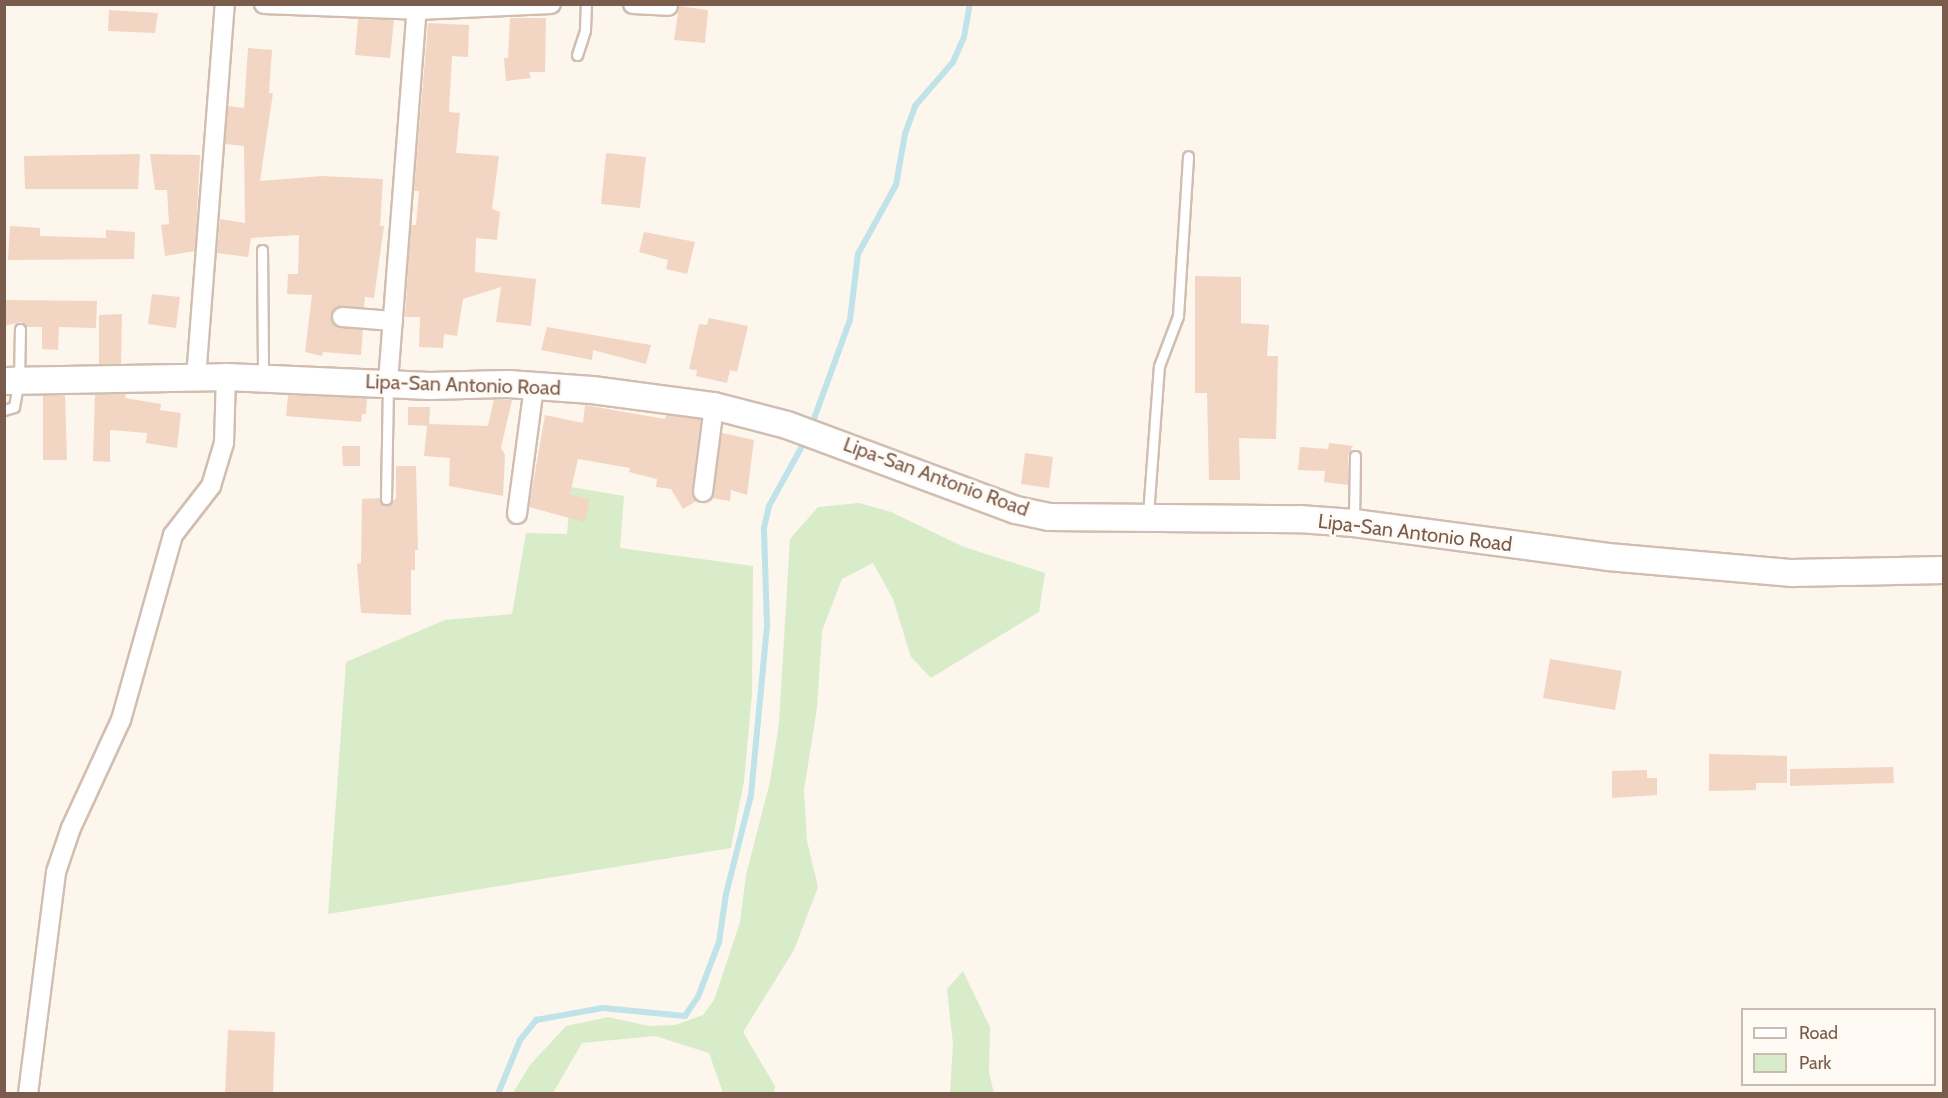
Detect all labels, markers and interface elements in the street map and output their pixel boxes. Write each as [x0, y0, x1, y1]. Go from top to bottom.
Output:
street label: Lipa-San Antonio Road [365, 370, 561, 400]
street label: Lipa-San Antonio Road [840, 432, 1032, 522]
street label: Lipa-San Antonio Road [1317, 509, 1513, 557]
legend [1741, 1008, 1936, 1086]
text: Road [1799, 1022, 1838, 1044]
text: Park [1799, 1052, 1831, 1074]

